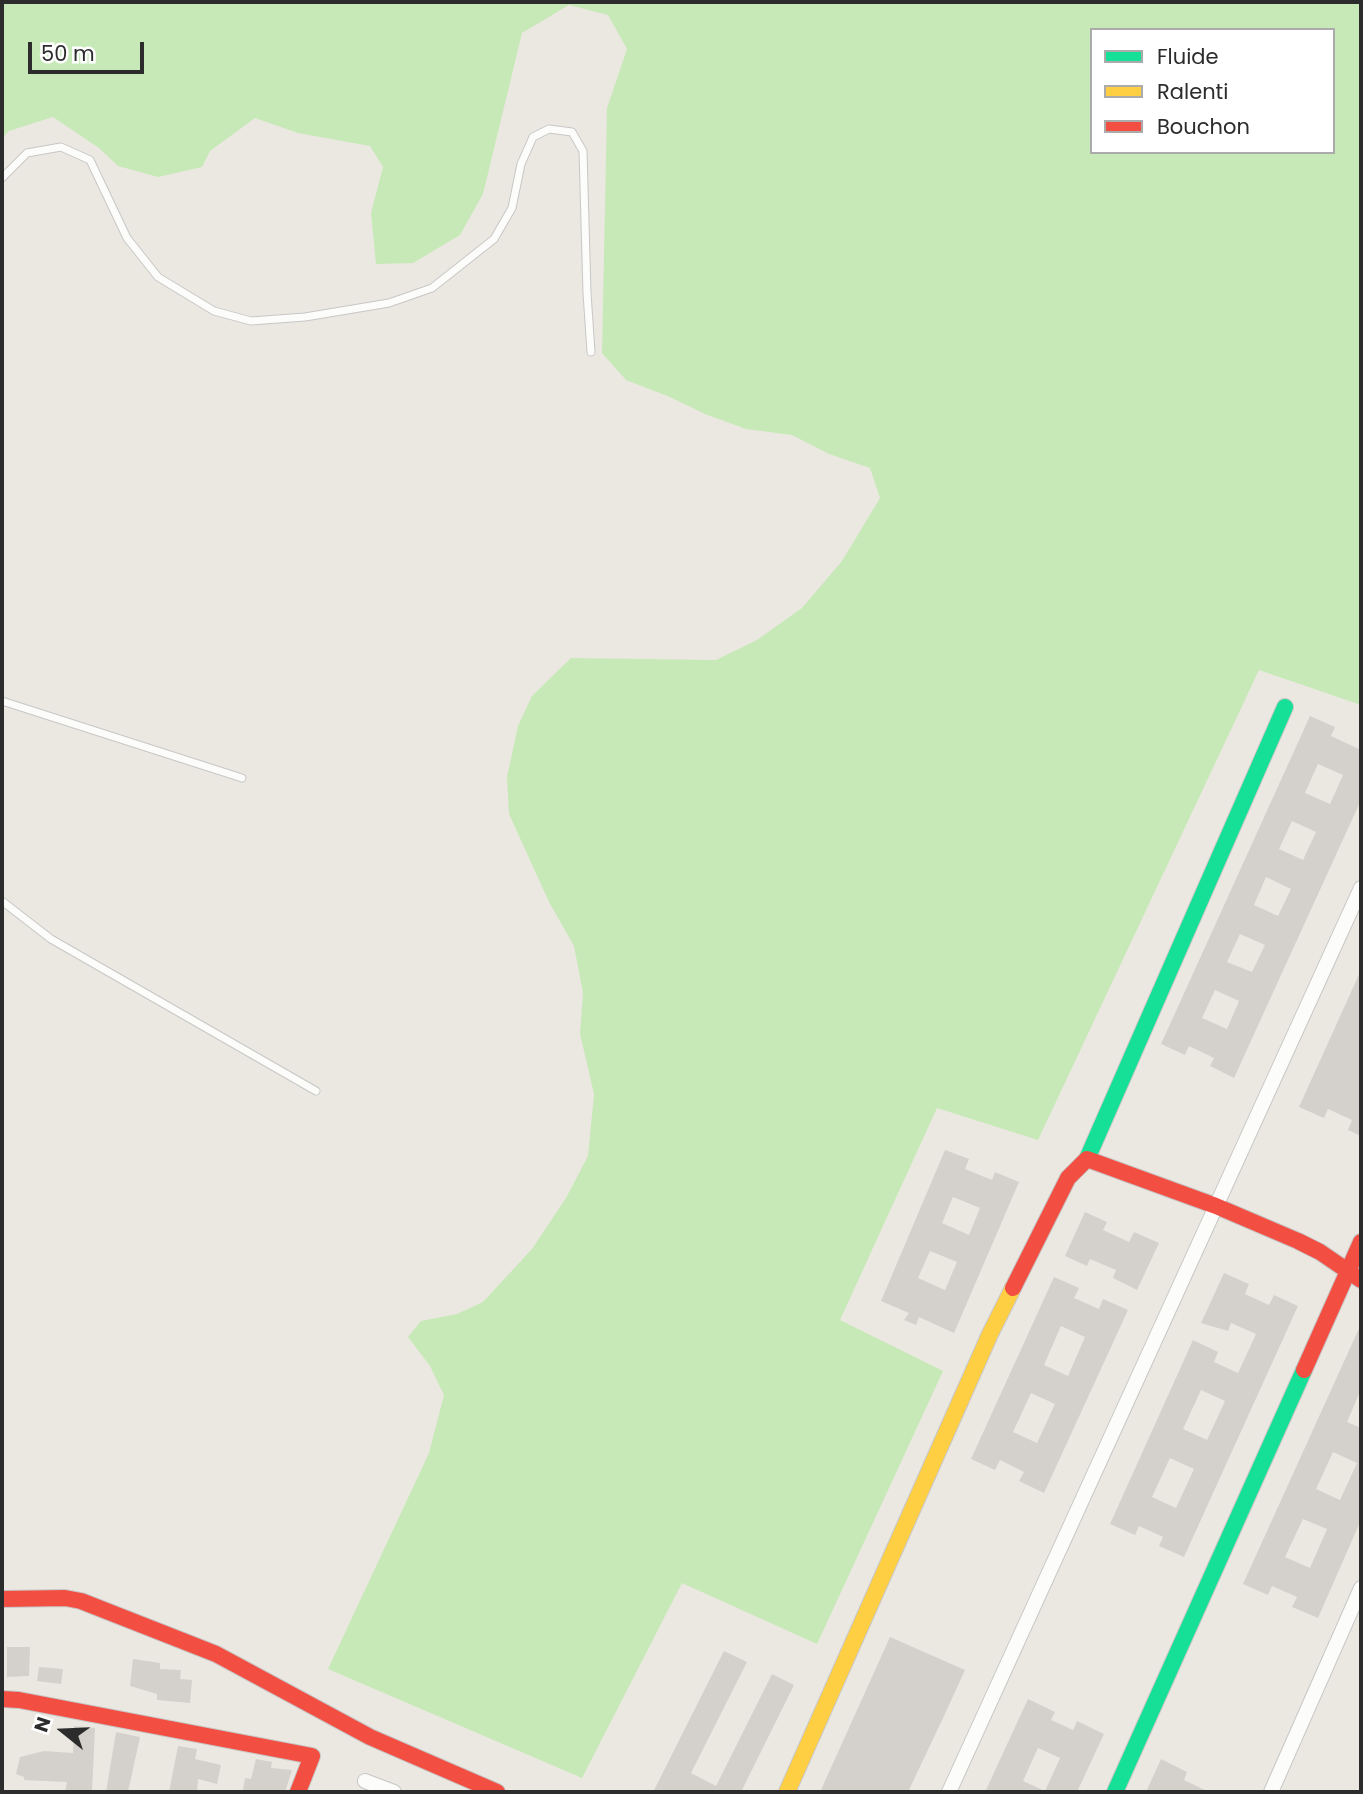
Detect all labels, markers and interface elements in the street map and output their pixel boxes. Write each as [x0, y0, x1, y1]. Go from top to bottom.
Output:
scale bar [32, 28, 147, 72]
legend [1090, 28, 1335, 154]
text: 50 m [41, 39, 95, 68]
text: Fluide [1157, 42, 1219, 71]
text: Ralenti [1157, 77, 1228, 106]
text: Bouchon [1157, 112, 1250, 141]
north arrow [28, 1696, 98, 1766]
text: N [28, 1713, 58, 1735]

